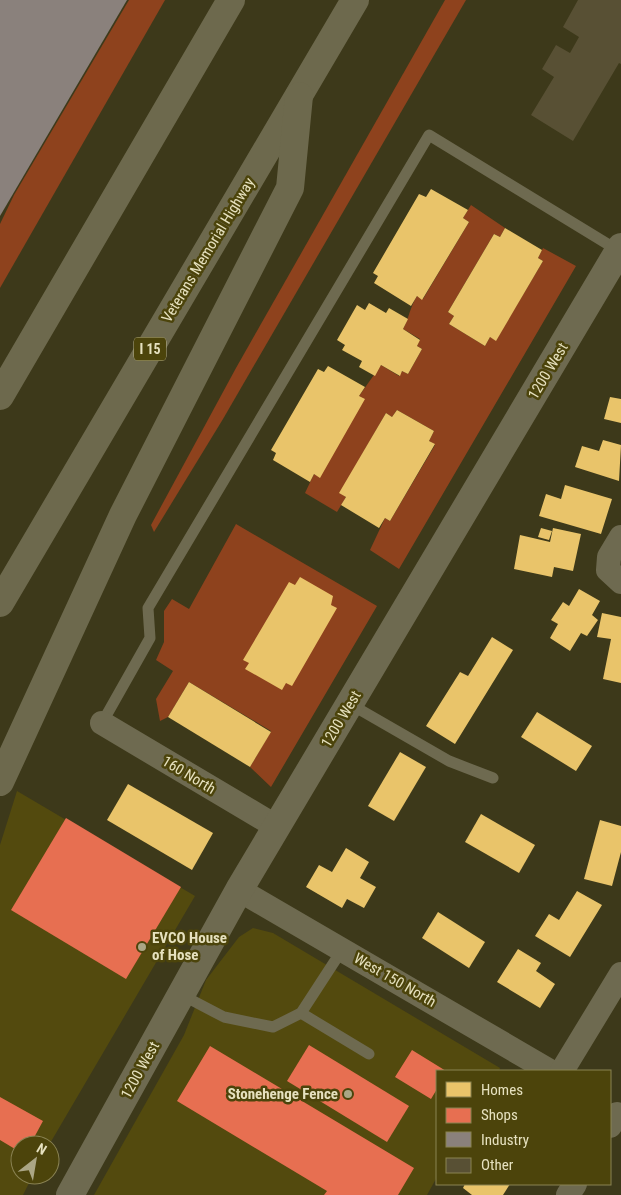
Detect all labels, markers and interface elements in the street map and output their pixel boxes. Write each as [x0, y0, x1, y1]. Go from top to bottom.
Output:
street label: Veterans Memorial Highway [158, 175, 258, 325]
road number: I 15 [134, 338, 166, 360]
street label: 1200 West [524, 340, 572, 402]
street label: 1200 West [317, 688, 365, 750]
street label: 160 North [159, 752, 219, 798]
place label: EVCO House of Hose [152, 929, 227, 964]
marker: EVCO House of Hose [136, 941, 148, 953]
street label: West 150 North [351, 949, 439, 1011]
street label: 1200 West [117, 1038, 163, 1102]
legend [436, 1070, 611, 1185]
text: Homes [481, 1081, 523, 1099]
place label: Stonehenge Fence [228, 1085, 338, 1103]
marker: Stonehenge Fence [342, 1088, 354, 1100]
text: Shops [481, 1106, 518, 1124]
text: Industry [481, 1131, 529, 1149]
north arrow [10, 1135, 60, 1185]
text: N [34, 1140, 49, 1158]
text: Other [481, 1156, 514, 1174]

